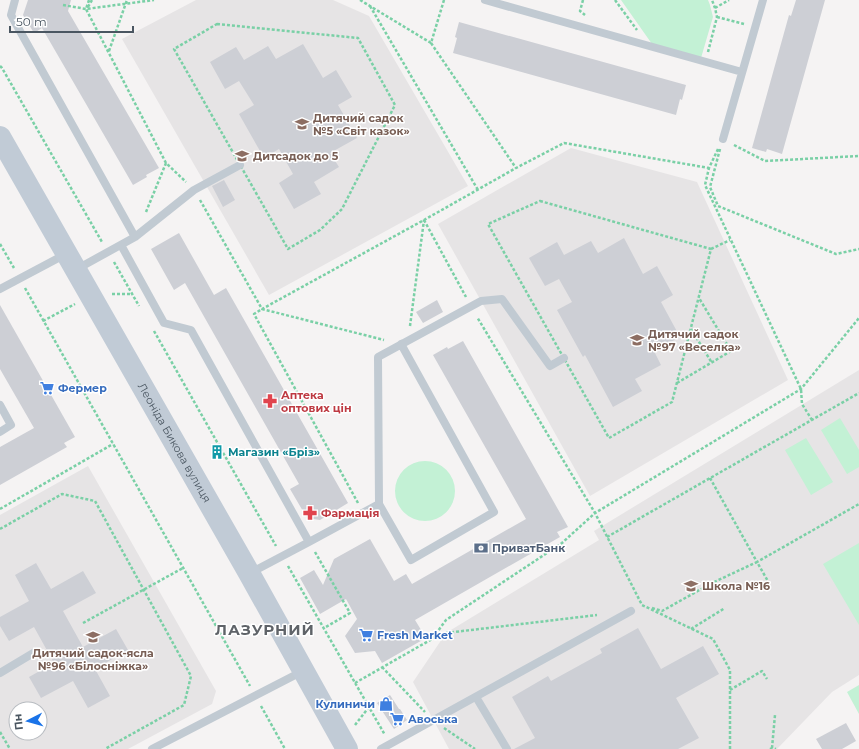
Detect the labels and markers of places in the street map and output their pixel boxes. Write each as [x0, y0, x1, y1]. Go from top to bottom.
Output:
place label: Дитячий садок №5 «Світ казок» [313, 111, 410, 138]
school or university icon: Дитячий садок №5 «Світ казок» [294, 116, 310, 132]
school or university icon: Дитсадок до 5 [234, 148, 250, 164]
place label: Дитсадок до 5 [253, 149, 339, 163]
place label: Дитячий садок №97 «Веселка» [648, 327, 741, 354]
school or university icon: Дитячий садок №97 «Веселка» [629, 332, 645, 348]
supermarket icon: Фермер [39, 380, 55, 396]
place label: Фермер [58, 381, 107, 395]
place label: Аптека оптових цін [281, 388, 352, 415]
pharmacy icon: Аптека оптових цін [262, 393, 278, 409]
building icon: Магазин «Бріз» [209, 444, 225, 460]
place label: Магазин «Бріз» [228, 445, 320, 459]
pharmacy icon: Фармація [302, 505, 318, 521]
place label: Фармація [321, 506, 379, 520]
bank icon: ПриватБанк [473, 540, 489, 556]
place label: ПриватБанк [492, 541, 566, 555]
school or university icon: Школа №16 [683, 578, 699, 594]
place label: Школа №16 [702, 579, 770, 593]
supermarket icon: Fresh Market [358, 627, 374, 643]
place label: Fresh Market [377, 628, 453, 642]
school or university icon: Дитячий садок-ясла №96 «Білосніжка» [85, 629, 101, 645]
place label: Дитячий садок-ясла №96 «Білосніжка» [32, 646, 154, 673]
shop icon: Кулиничи [378, 696, 394, 712]
place label: Кулиничи [316, 697, 375, 711]
supermarket icon: Авоська [389, 711, 405, 727]
place label: Авоська [408, 712, 458, 726]

